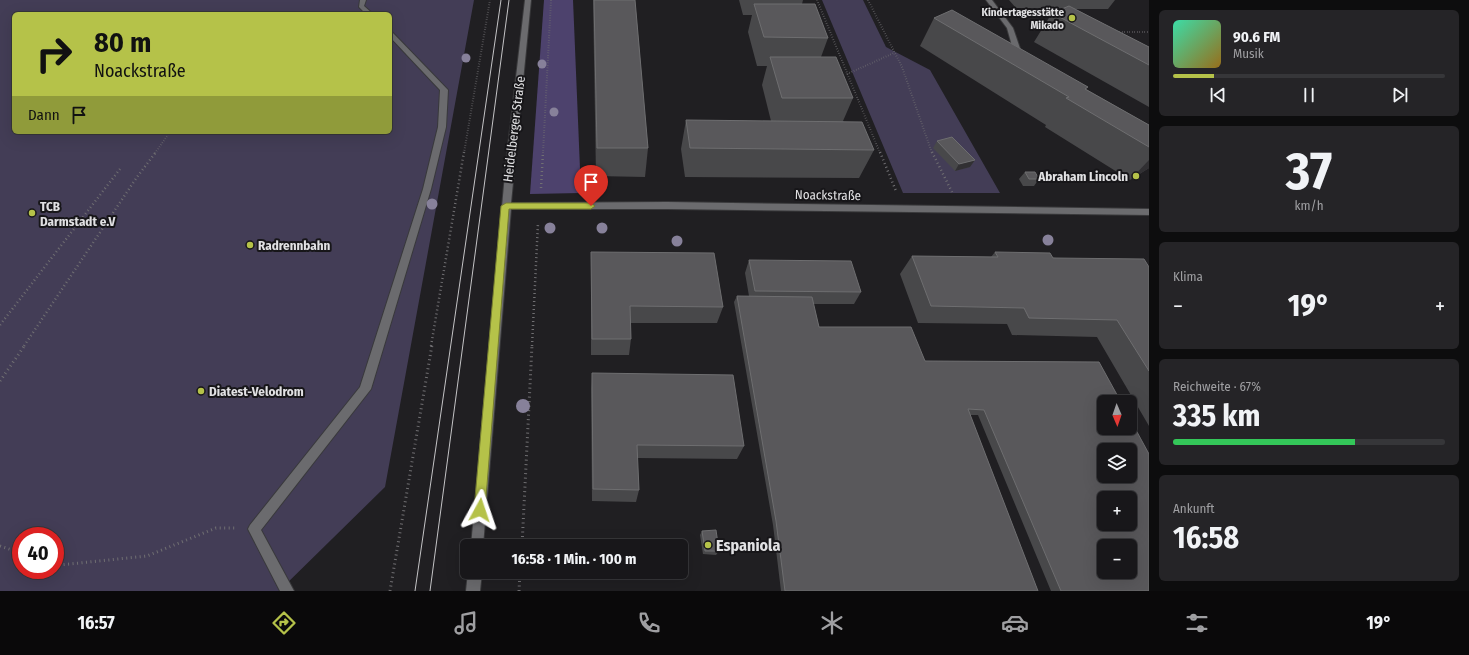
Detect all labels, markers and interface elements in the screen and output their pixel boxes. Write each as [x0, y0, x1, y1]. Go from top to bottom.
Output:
place label: Kindertagesstätte Mikado [982, 6, 1064, 32]
marker: Kindertagesstätte Mikado [1067, 13, 1077, 23]
text: 80 m [94, 26, 151, 59]
icon: right [28, 28, 80, 80]
text: 90.6 FM [1233, 28, 1280, 46]
text: Musik [1233, 46, 1264, 61]
text: Noackstraße [94, 60, 186, 82]
street label: Heidelberger Straße [500, 75, 528, 183]
icon: previous [1207, 84, 1229, 106]
icon: pause [1298, 84, 1320, 106]
icon: next [1389, 84, 1411, 106]
icon: arrive [68, 104, 90, 126]
text: Dann [28, 106, 60, 124]
text: 37 [1286, 140, 1332, 203]
pin [574, 165, 608, 206]
place label: Abraham Lincoln [1037, 169, 1128, 184]
icon: arrive [580, 171, 602, 193]
marker: Abraham Lincoln [1131, 171, 1141, 181]
street label: Noackstraße [795, 187, 861, 203]
text: km/h [1295, 198, 1324, 213]
place label: TCB Darmstadt e.V [40, 199, 115, 229]
marker: TCB Darmstadt e.V [27, 208, 37, 218]
place label: Radrennbahn [258, 238, 331, 253]
marker: Radrennbahn [245, 240, 255, 250]
text: Klima [1173, 269, 1203, 284]
text: 19° [1288, 288, 1330, 324]
text: − [1173, 293, 1183, 320]
text: + [1435, 293, 1445, 320]
text: Reichweite · 67% [1173, 379, 1261, 394]
place label: Diatest-Velodrom [209, 384, 304, 399]
marker: Diatest-Velodrom [196, 386, 206, 396]
north arrow [1097, 395, 1137, 435]
map controls [1097, 395, 1137, 579]
text: 335 km [1173, 398, 1261, 434]
button: layers [1097, 443, 1137, 483]
position arrow [459, 489, 501, 531]
button: + [1097, 491, 1137, 531]
text: Ankunft [1173, 501, 1215, 516]
text: 16:58 [1173, 520, 1239, 556]
speed limit sign: 40 [12, 527, 64, 579]
place label: Espaniola [716, 536, 780, 555]
button: − [1097, 539, 1137, 579]
marker: Espaniola [703, 540, 713, 550]
text: 16:58 · 1 Min. · 100 m [511, 550, 637, 568]
icon: directions [270, 609, 298, 637]
icon: music [452, 609, 480, 637]
icon: phone [635, 609, 663, 637]
icon: climate [818, 609, 846, 637]
icon: car [1001, 609, 1029, 637]
icon: filters [1183, 609, 1211, 637]
text: 16:57 [77, 612, 115, 634]
text: 19° [1366, 612, 1392, 634]

